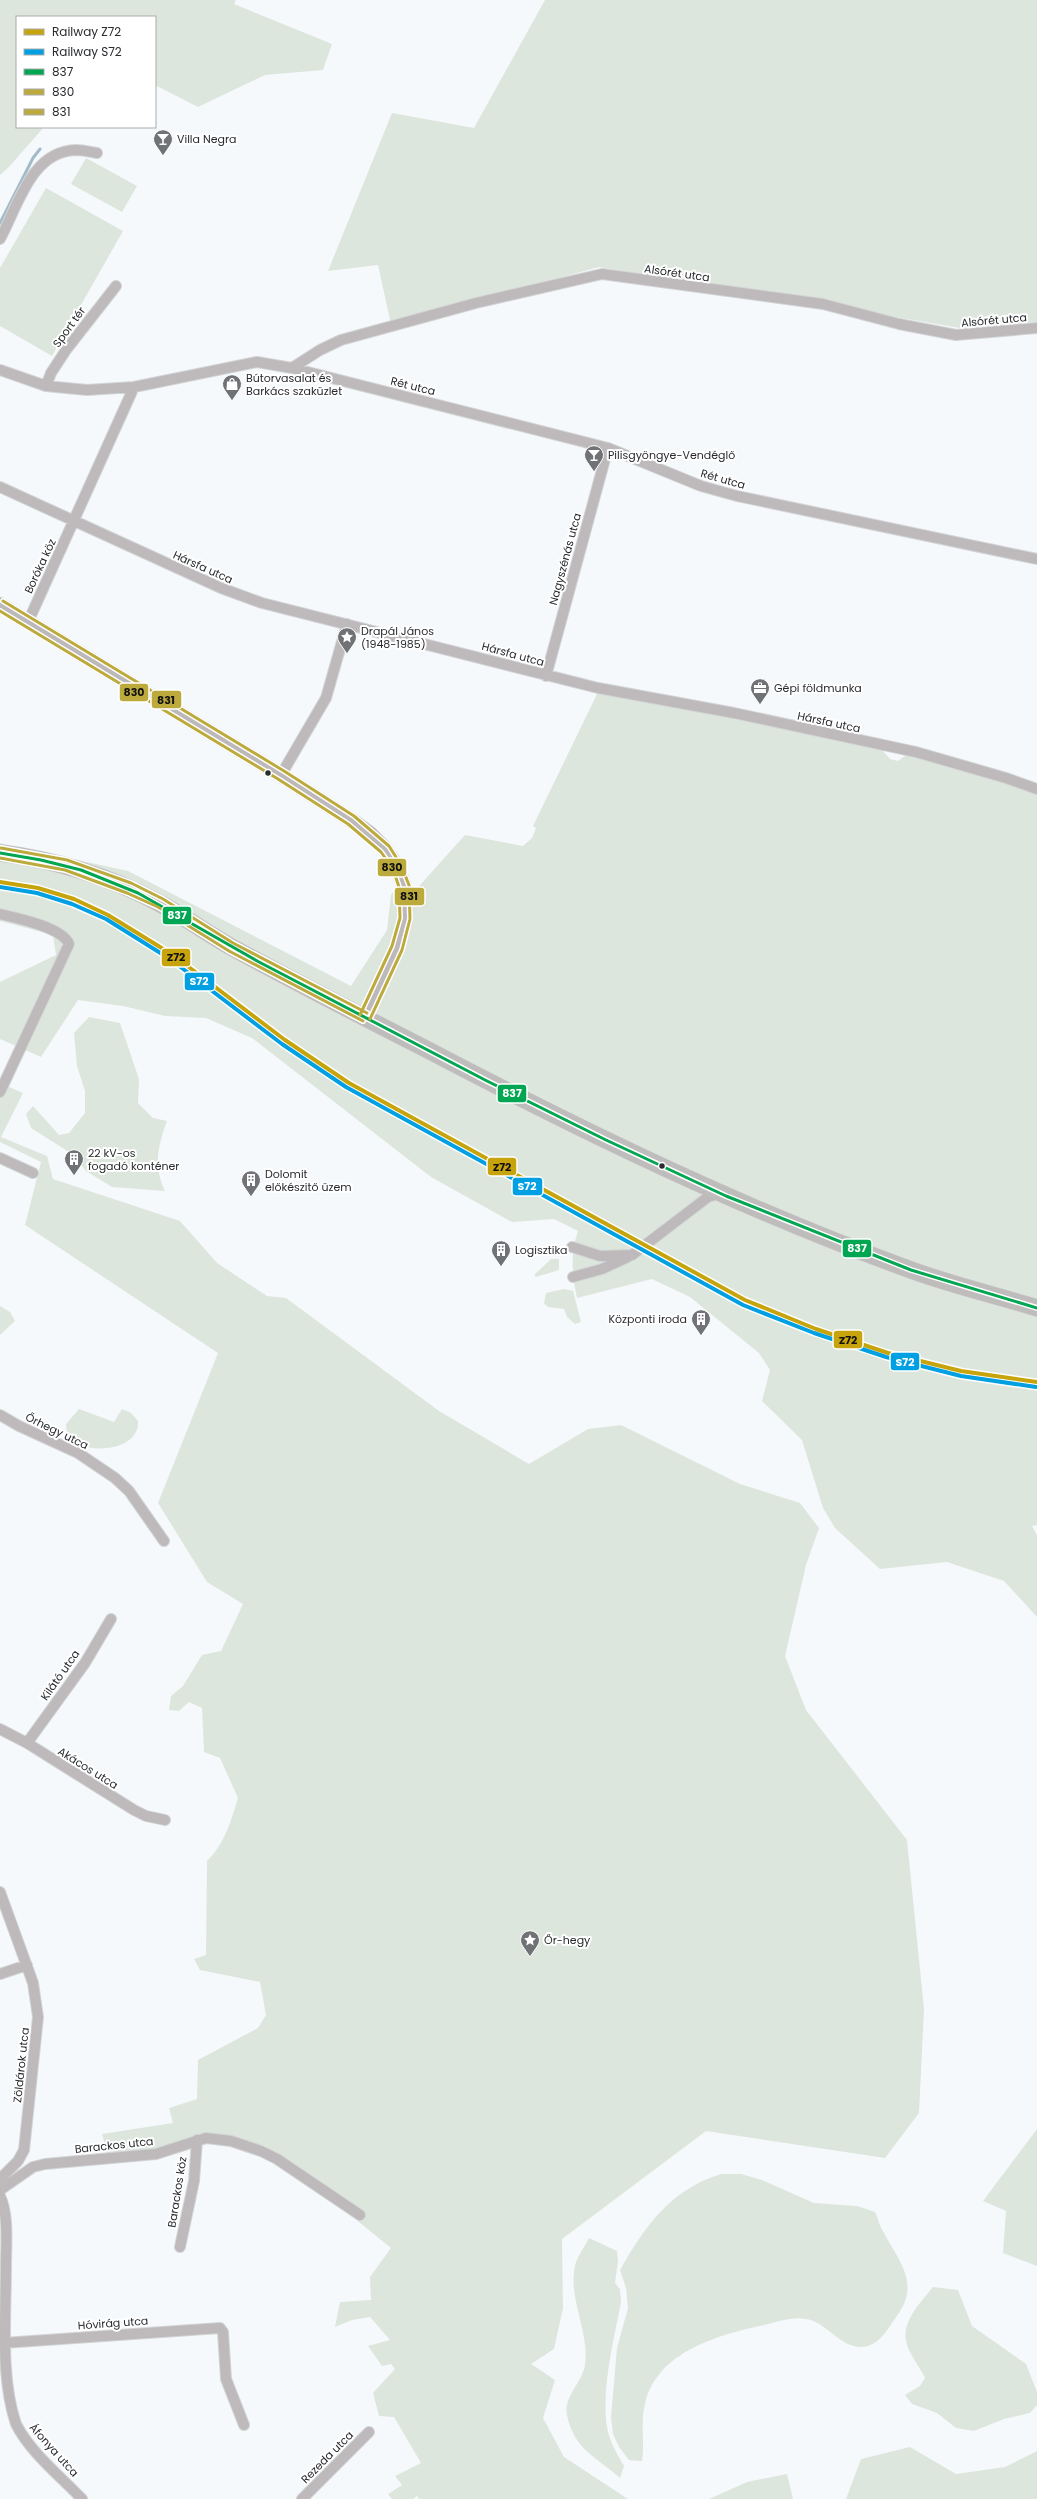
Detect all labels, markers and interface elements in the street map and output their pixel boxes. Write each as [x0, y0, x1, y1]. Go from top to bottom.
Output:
legend [16, 16, 156, 128]
text: Railway Z72 [52, 23, 121, 40]
text: Railway S72 [52, 43, 122, 60]
text: 837 [52, 63, 74, 80]
text: 830 [52, 83, 74, 100]
text: 831 [52, 103, 70, 120]
bar icon: Villa Negra [152, 128, 174, 156]
place label: Villa Negra [177, 131, 236, 147]
street label: Alsórét utca [643, 260, 711, 286]
street label: Sport tér [49, 303, 89, 351]
street label: Alsórét utca [960, 309, 1028, 331]
place label: Bútorvasalat és Barkács szaküzlet [246, 370, 342, 399]
shop icon: Bútorvasalat és Barkács szaküzlet [221, 373, 243, 401]
street label: Rét utca [389, 373, 437, 399]
bar icon: Pilisgyöngye-Vendéglő [583, 444, 605, 472]
place label: Pilisgyöngye-Vendéglő [608, 447, 735, 463]
street label: Rét utca [699, 465, 747, 493]
street label: Nagyszénás utca [545, 511, 585, 607]
street label: Boróka köz [20, 536, 60, 596]
street label: Hársfa utca [170, 547, 236, 587]
place label: Drapál János (1948-1985) [361, 623, 434, 652]
place icon: Drapál János (1948-1985) [336, 626, 358, 654]
street label: Hársfa utca [480, 638, 546, 670]
office icon: Gépi földmunka [749, 677, 771, 705]
place label: Gépi földmunka [774, 680, 862, 696]
line badge: 830 [119, 683, 149, 702]
text: 830 [124, 684, 144, 700]
line badge: 831 [151, 690, 182, 709]
text: 831 [157, 692, 175, 708]
street label: Hársfa utca [796, 708, 862, 736]
unlabelled marker [263, 768, 273, 778]
line badge: 830 [377, 858, 407, 877]
text: 830 [382, 859, 402, 875]
line badge: 831 [394, 887, 425, 906]
text: 831 [400, 888, 418, 904]
line badge: 837 [162, 906, 192, 925]
text: 837 [167, 907, 187, 923]
line badge: Z72 [161, 948, 191, 967]
text: Z72 [167, 949, 185, 965]
line badge: S72 [184, 972, 215, 991]
text: S72 [190, 973, 208, 989]
line badge: 837 [497, 1084, 527, 1103]
text: 837 [502, 1085, 522, 1101]
place label: 22 kV-os fogadó konténer [88, 1145, 179, 1174]
building icon: 22 kV-os fogadó konténer [63, 1148, 85, 1176]
line badge: Z72 [487, 1157, 517, 1176]
text: Z72 [493, 1159, 511, 1175]
unlabelled marker [657, 1161, 667, 1171]
place label: Dolomit előkészitő üzem [265, 1166, 352, 1195]
building icon: Dolomit előkészitő üzem [240, 1169, 262, 1197]
line badge: S72 [512, 1177, 543, 1196]
text: S72 [518, 1178, 536, 1194]
building icon: Logisztika [490, 1239, 512, 1267]
line badge: 837 [842, 1239, 872, 1258]
text: 837 [847, 1240, 867, 1256]
place label: Logisztika [515, 1242, 568, 1258]
building icon: Központi iroda [690, 1308, 712, 1336]
place label: Központi iroda [608, 1311, 687, 1327]
line badge: Z72 [833, 1330, 863, 1349]
text: Z72 [839, 1332, 857, 1348]
line badge: S72 [890, 1352, 920, 1371]
text: S72 [896, 1354, 914, 1370]
street label: Őrhegy utca [23, 1409, 91, 1453]
street label: Kilátó utca [37, 1646, 83, 1704]
street label: Akácos utca [55, 1743, 121, 1793]
place icon: Őr-hegy [519, 1929, 541, 1957]
place label: Őr-hegy [544, 1932, 591, 1948]
street label: Zöldárok utca [9, 2027, 33, 2103]
street label: Barackos utca [74, 2133, 154, 2157]
street label: Barackos köz [164, 2155, 190, 2229]
street label: Hóvirág utca [77, 2313, 149, 2333]
street label: Áfonya utca [26, 2420, 82, 2480]
street label: Rezeda utca [297, 2427, 357, 2487]

